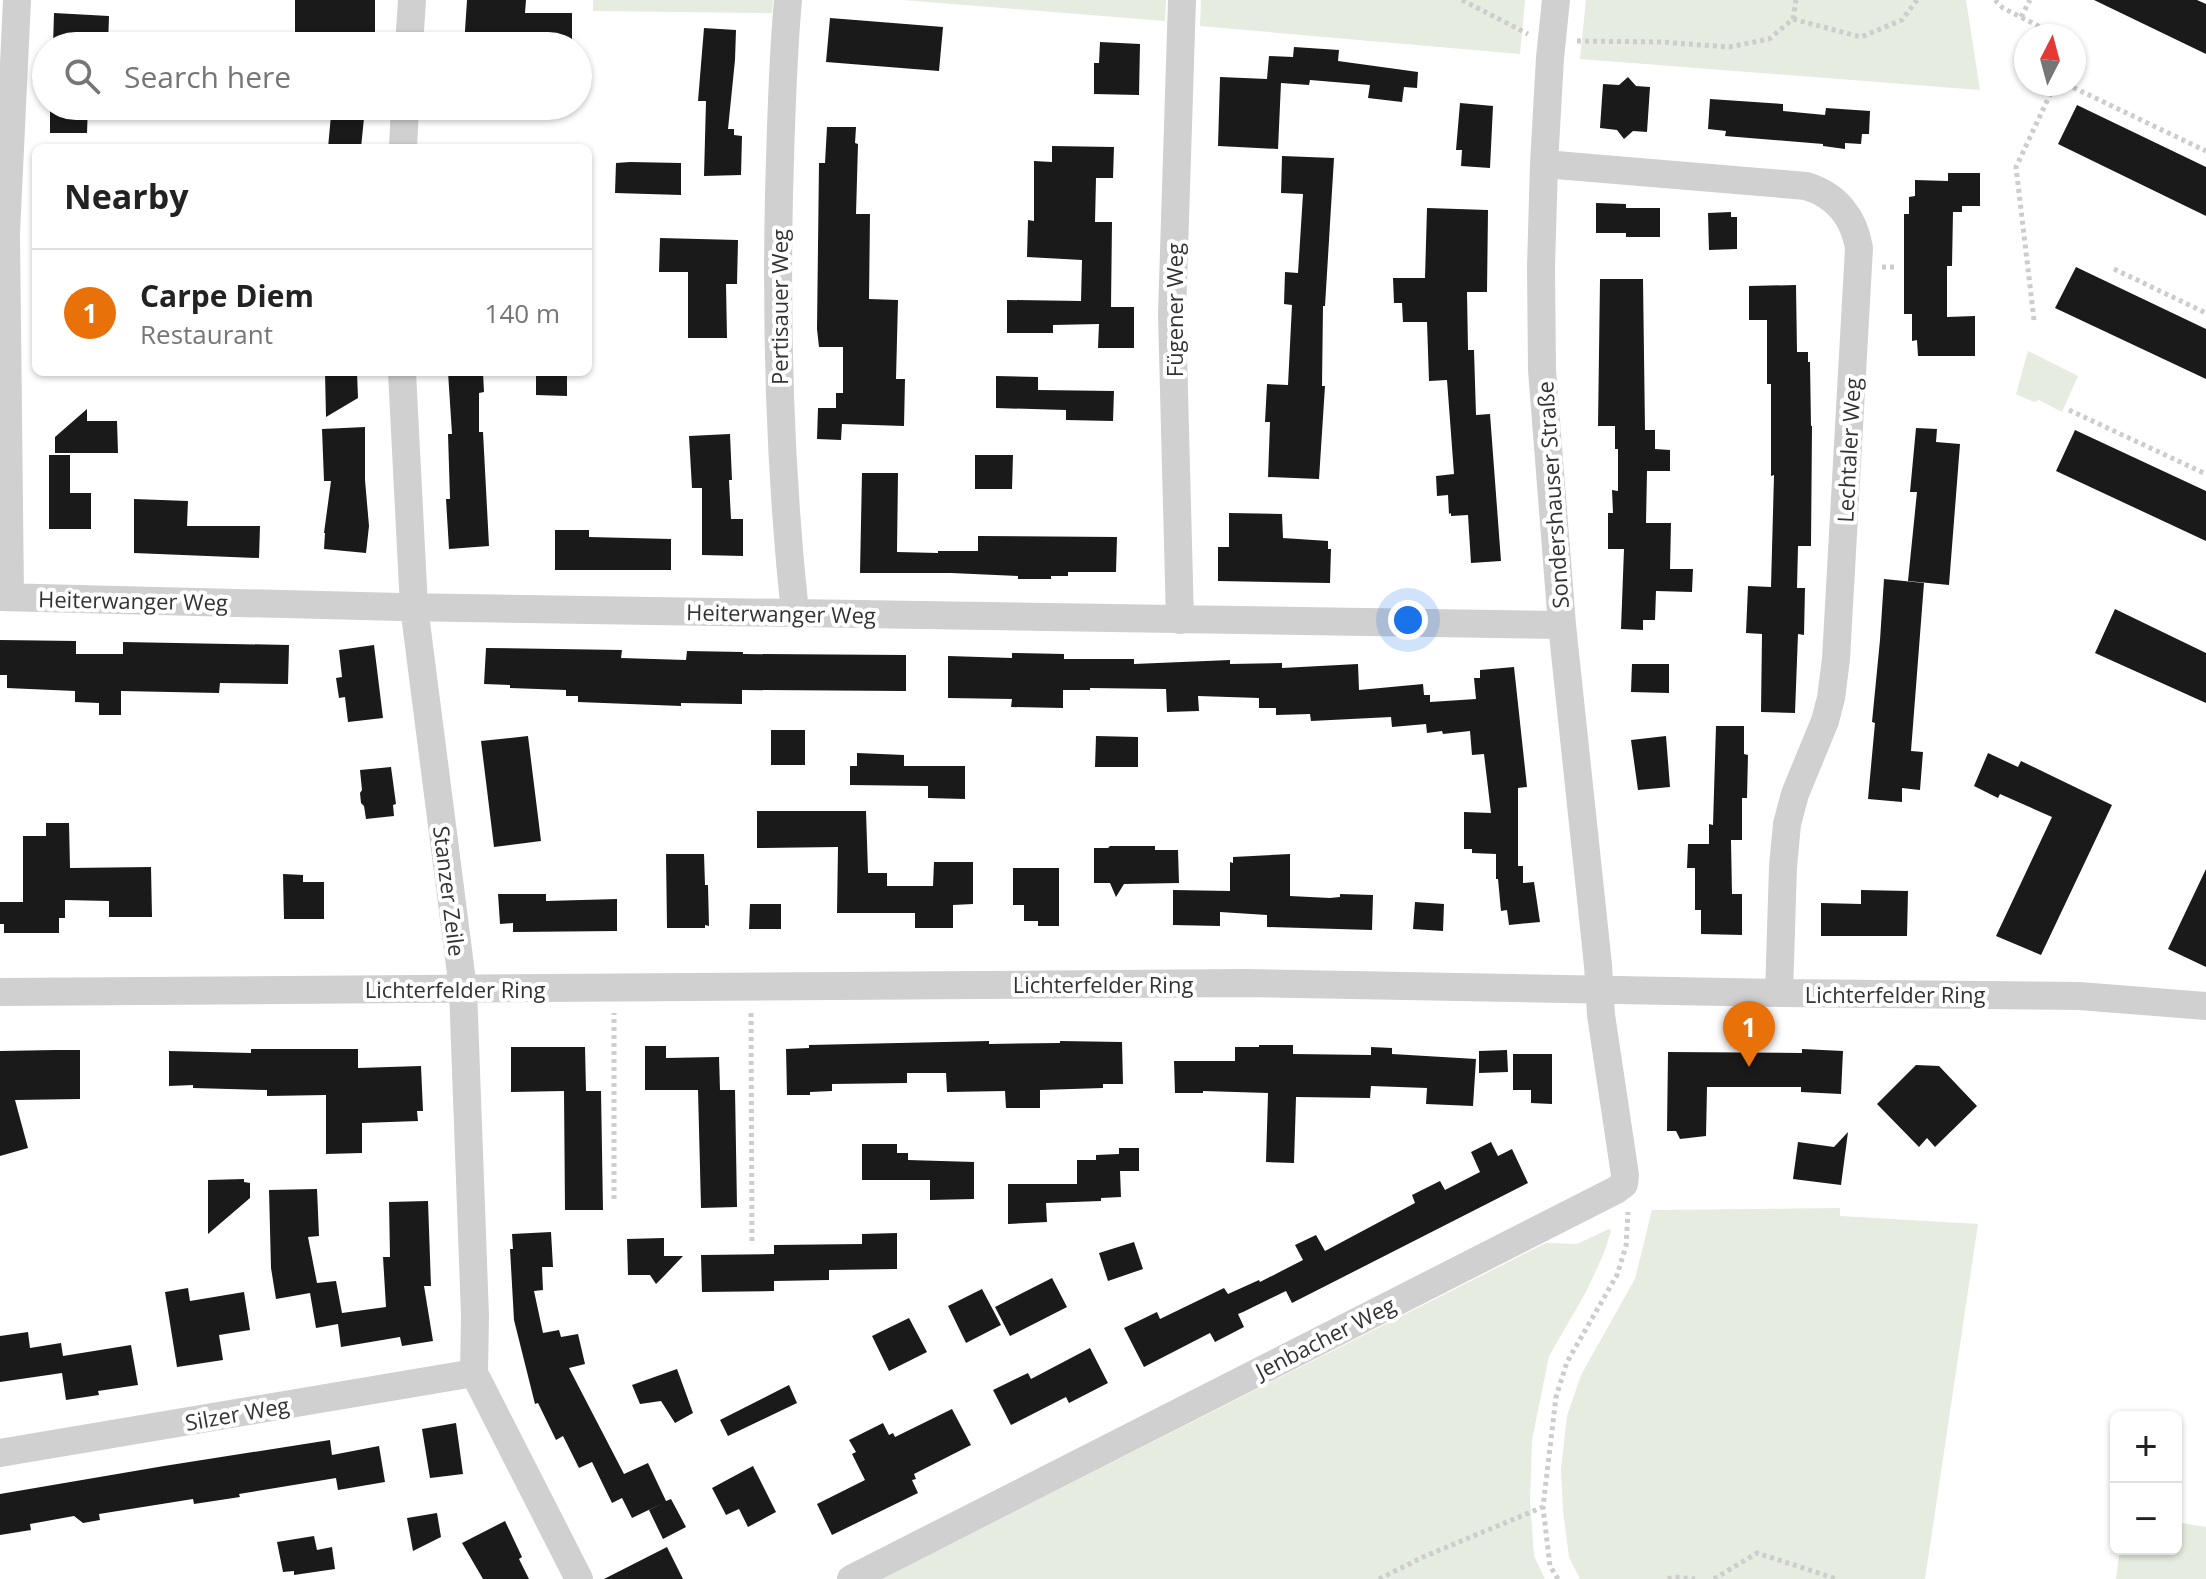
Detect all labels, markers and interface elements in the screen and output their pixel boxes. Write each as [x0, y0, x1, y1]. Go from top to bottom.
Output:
north arrow [2014, 24, 2086, 96]
search box [32, 32, 592, 120]
icon: search [60, 54, 104, 98]
text: Search here [124, 56, 291, 97]
text: Nearby [64, 173, 189, 219]
street label: Pertisauer Weg [764, 229, 794, 385]
street label: Fügener Weg [1159, 243, 1189, 377]
text: Carpe Diem [140, 275, 314, 316]
text: 1 [83, 295, 97, 331]
text: 140 m [485, 295, 560, 331]
text: Restaurant [140, 316, 273, 352]
street label: Lechtaler Weg [1829, 377, 1867, 523]
street label: Sondershauser Straße [1529, 380, 1575, 610]
street label: Heiterwanger Weg [38, 583, 228, 617]
street label: Heiterwanger Weg [686, 596, 876, 630]
your location [1388, 600, 1428, 640]
street label: Stanzer Zeile [427, 824, 473, 958]
street label: Lichterfelder Ring [1013, 969, 1193, 999]
street label: Lichterfelder Ring [365, 974, 545, 1004]
street label: Lichterfelder Ring [1805, 979, 1985, 1009]
pin: 1 [1723, 1001, 1775, 1067]
street label: Jenbacher Weg [1248, 1289, 1400, 1386]
street label: Silzer Weg [183, 1389, 291, 1437]
map controls [2110, 1411, 2182, 1555]
button: + [2110, 1411, 2182, 1483]
button: − [2110, 1483, 2182, 1555]

